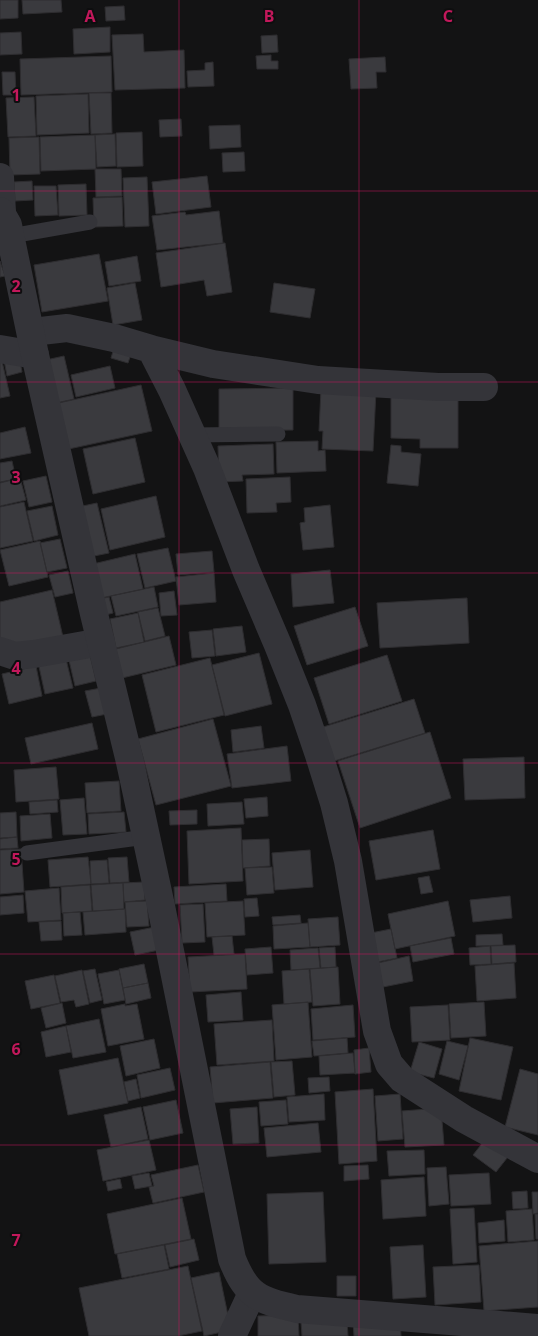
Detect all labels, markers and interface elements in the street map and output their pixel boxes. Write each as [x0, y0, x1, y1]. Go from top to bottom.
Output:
text: A [84, 5, 96, 27]
text: B [264, 5, 274, 27]
text: C [443, 5, 453, 27]
text: 1 [11, 84, 21, 106]
text: 2 [11, 275, 21, 297]
text: 3 [11, 466, 21, 488]
text: 4 [11, 657, 21, 679]
text: 5 [11, 848, 21, 870]
text: 6 [11, 1038, 21, 1060]
text: 7 [11, 1229, 21, 1251]

